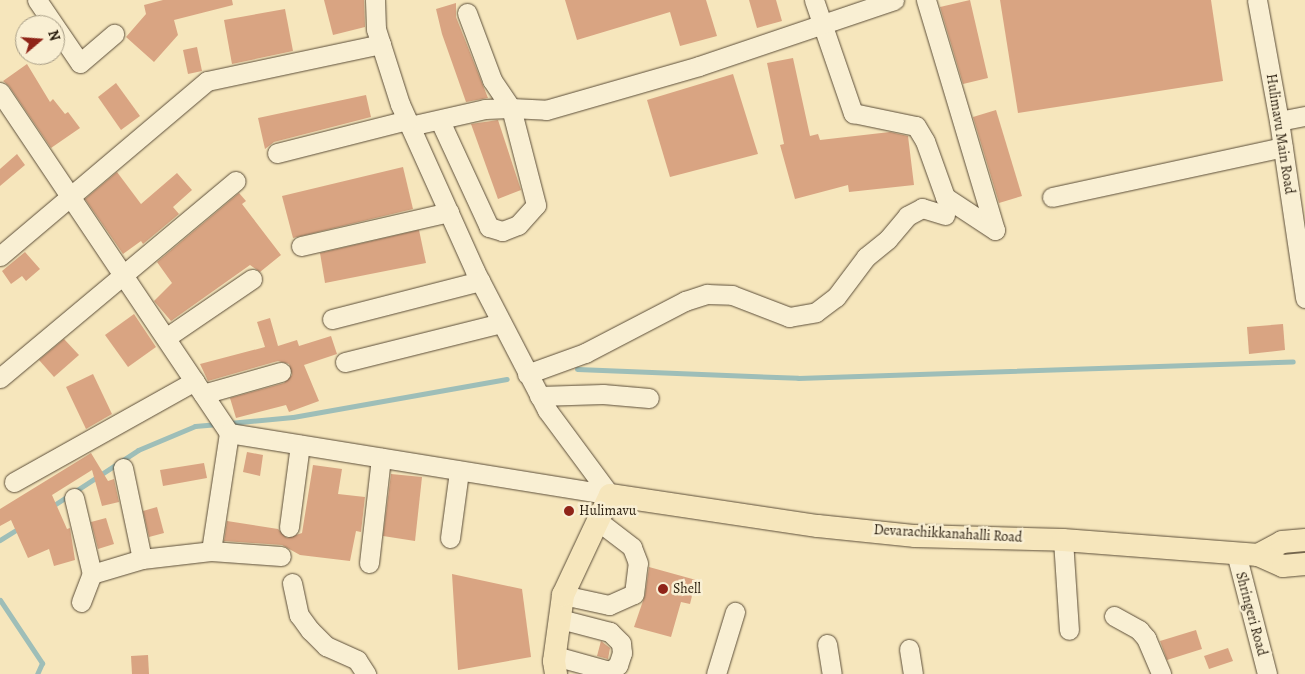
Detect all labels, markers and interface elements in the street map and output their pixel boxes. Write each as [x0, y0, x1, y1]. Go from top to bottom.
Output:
north arrow [15, 15, 65, 65]
text: N [43, 28, 64, 43]
street label: Hulimavu Main Road [1262, 73, 1298, 195]
place label: Hulimavu [579, 503, 636, 519]
marker: Hulimavu [563, 505, 575, 517]
street label: Devarachikkanahalli Road [873, 522, 1023, 546]
street label: Shringeri Road [1232, 570, 1270, 658]
place label: Shell [673, 581, 701, 597]
marker: Shell [657, 583, 669, 595]

